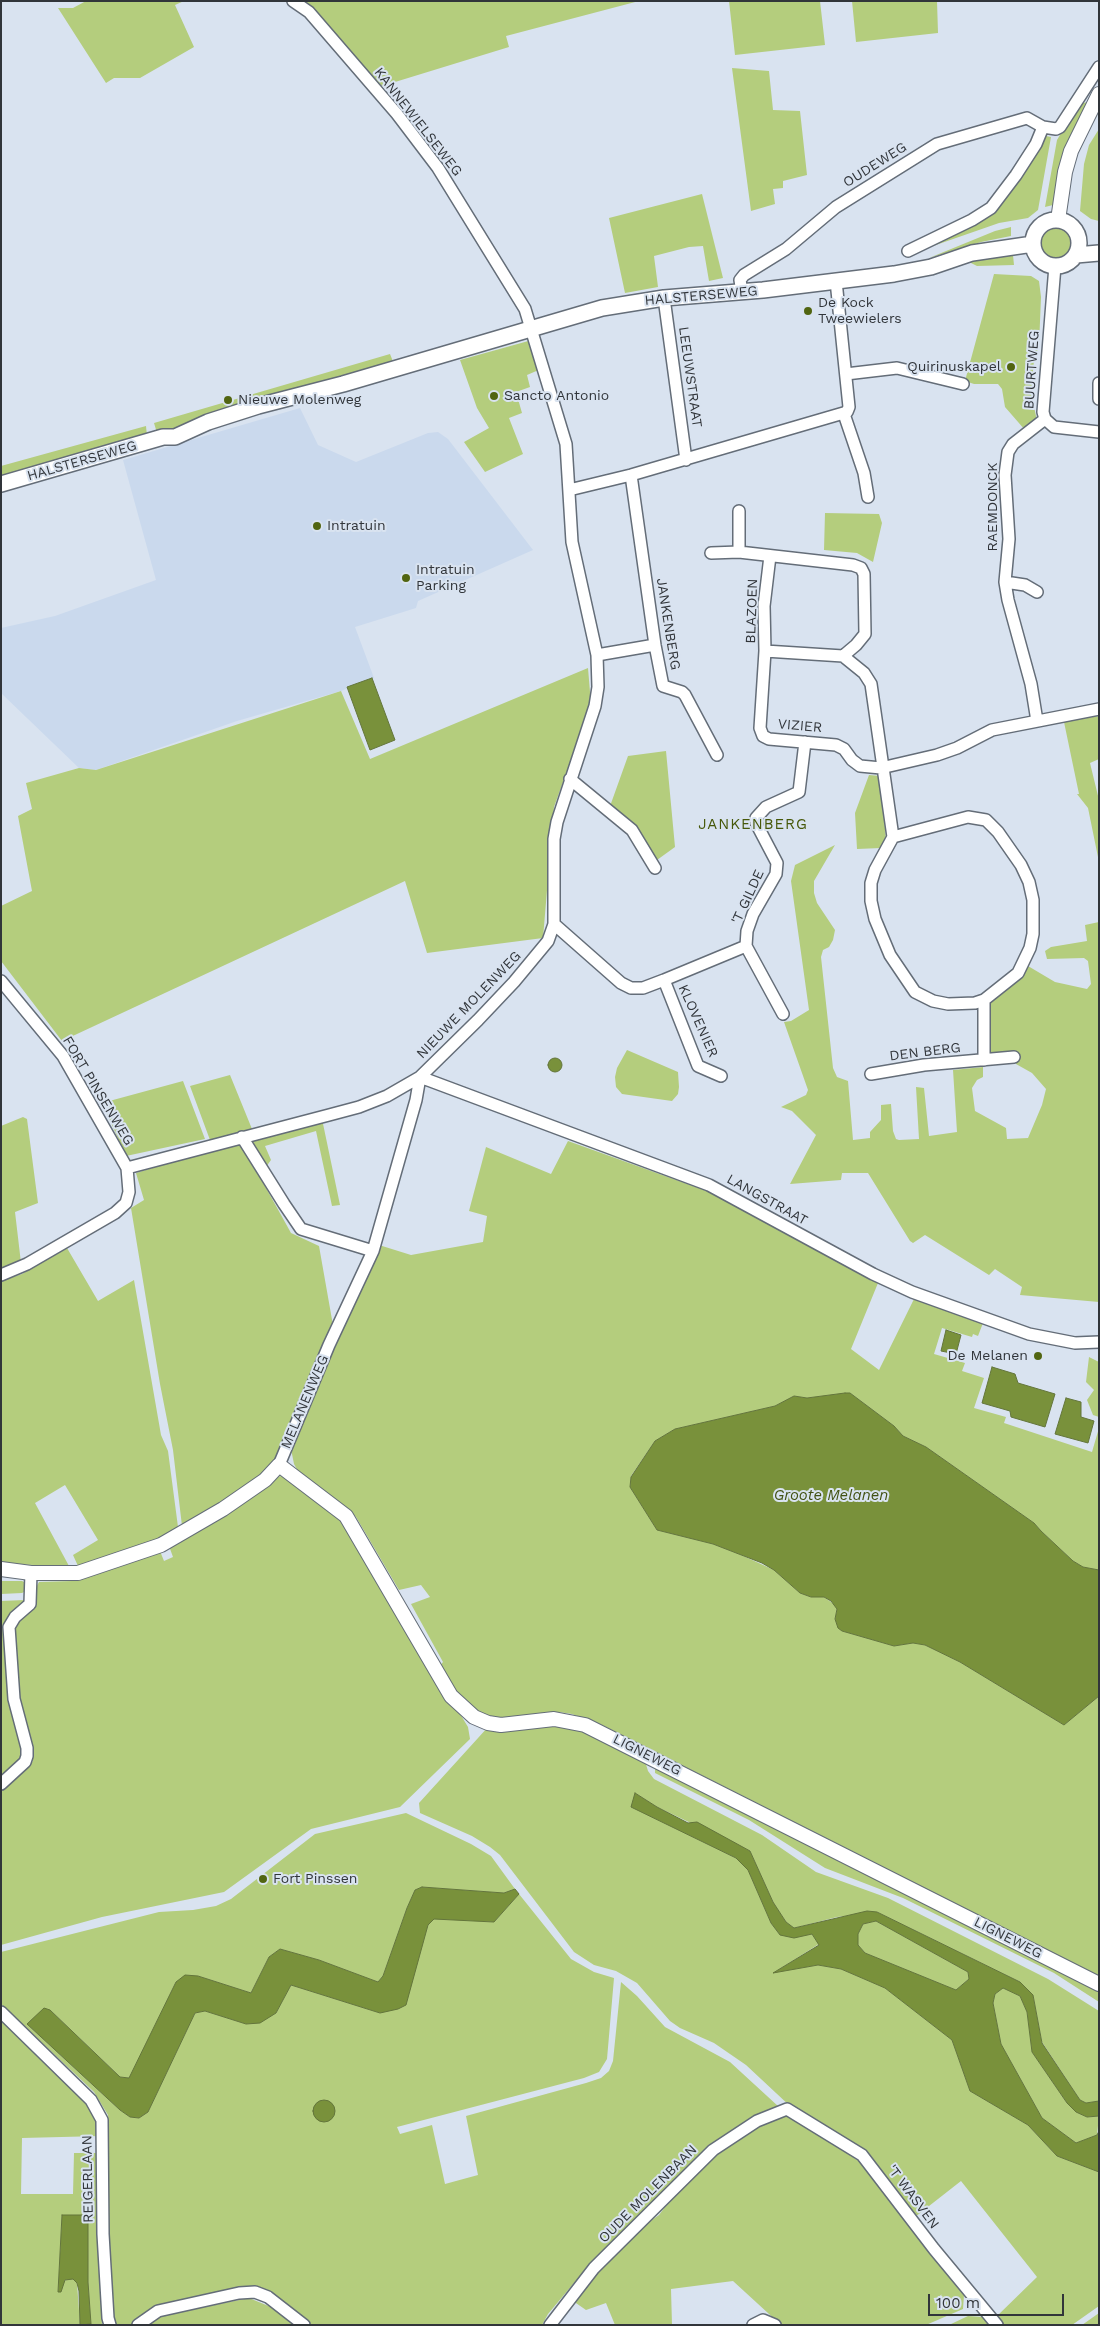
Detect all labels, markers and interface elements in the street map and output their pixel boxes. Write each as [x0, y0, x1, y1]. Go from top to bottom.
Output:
street label: KANNEWIELSEWEG [370, 64, 466, 180]
street label: OUDEWEG [840, 139, 910, 191]
street label: HALSTERSEWEG [644, 283, 758, 309]
place label: De Kock Tweewielers [818, 295, 902, 328]
marker: De Kock Tweewielers [802, 305, 814, 317]
street label: LEEUWSTRAAT [675, 326, 705, 428]
street label: BUURTWEG [1021, 330, 1043, 410]
place label: Quirinuskapel [907, 359, 1001, 375]
marker: Quirinuskapel [1005, 361, 1017, 373]
place label: Sancto Antonio [504, 388, 609, 404]
marker: Sancto Antonio [488, 390, 500, 402]
place label: Nieuwe Molenweg [238, 392, 361, 408]
marker: Nieuwe Molenweg [222, 394, 234, 406]
street label: HALSTERSEWEG [25, 437, 139, 485]
street label: RAEMDONCK [985, 462, 1001, 552]
place label: Intratuin [327, 518, 386, 534]
marker: Intratuin [311, 520, 323, 532]
place label: Intratuin Parking [416, 562, 475, 594]
marker: Intratuin Parking [400, 572, 412, 584]
street label: JANKENBERG [652, 577, 684, 671]
street label: BLAZOEN [742, 578, 762, 644]
street label: VIZIER [777, 716, 823, 736]
district label: JANKENBERG [697, 816, 809, 834]
street label: 'T GILDE [728, 867, 768, 927]
street label: NIEUWE MOLENWEG [413, 948, 525, 1062]
street label: KLOVENIER [674, 982, 722, 1060]
street label: FORT PINSENWEG [59, 1033, 137, 1149]
street label: DEN BERG [888, 1039, 962, 1065]
street label: LANGSTRAAT [724, 1171, 810, 1229]
place label: De Melanen [948, 1348, 1028, 1364]
marker: De Melanen [1032, 1350, 1044, 1362]
street label: MELANENWEG [278, 1353, 332, 1451]
water label: Groote Melanen [774, 1487, 888, 1505]
street label: LIGNEWEG [610, 1731, 684, 1779]
place label: Fort Pinssen [273, 1871, 358, 1887]
marker: Fort Pinssen [257, 1873, 269, 1885]
street label: LIGNEWEG [971, 1914, 1045, 1962]
street label: REIGERLAAN [79, 2135, 97, 2223]
street label: OUDE MOLENBAAN [595, 2141, 701, 2247]
street label: 'T WASVEN [884, 2162, 942, 2232]
scale bar [930, 2284, 1066, 2316]
text: 100 m [936, 2294, 980, 2312]

